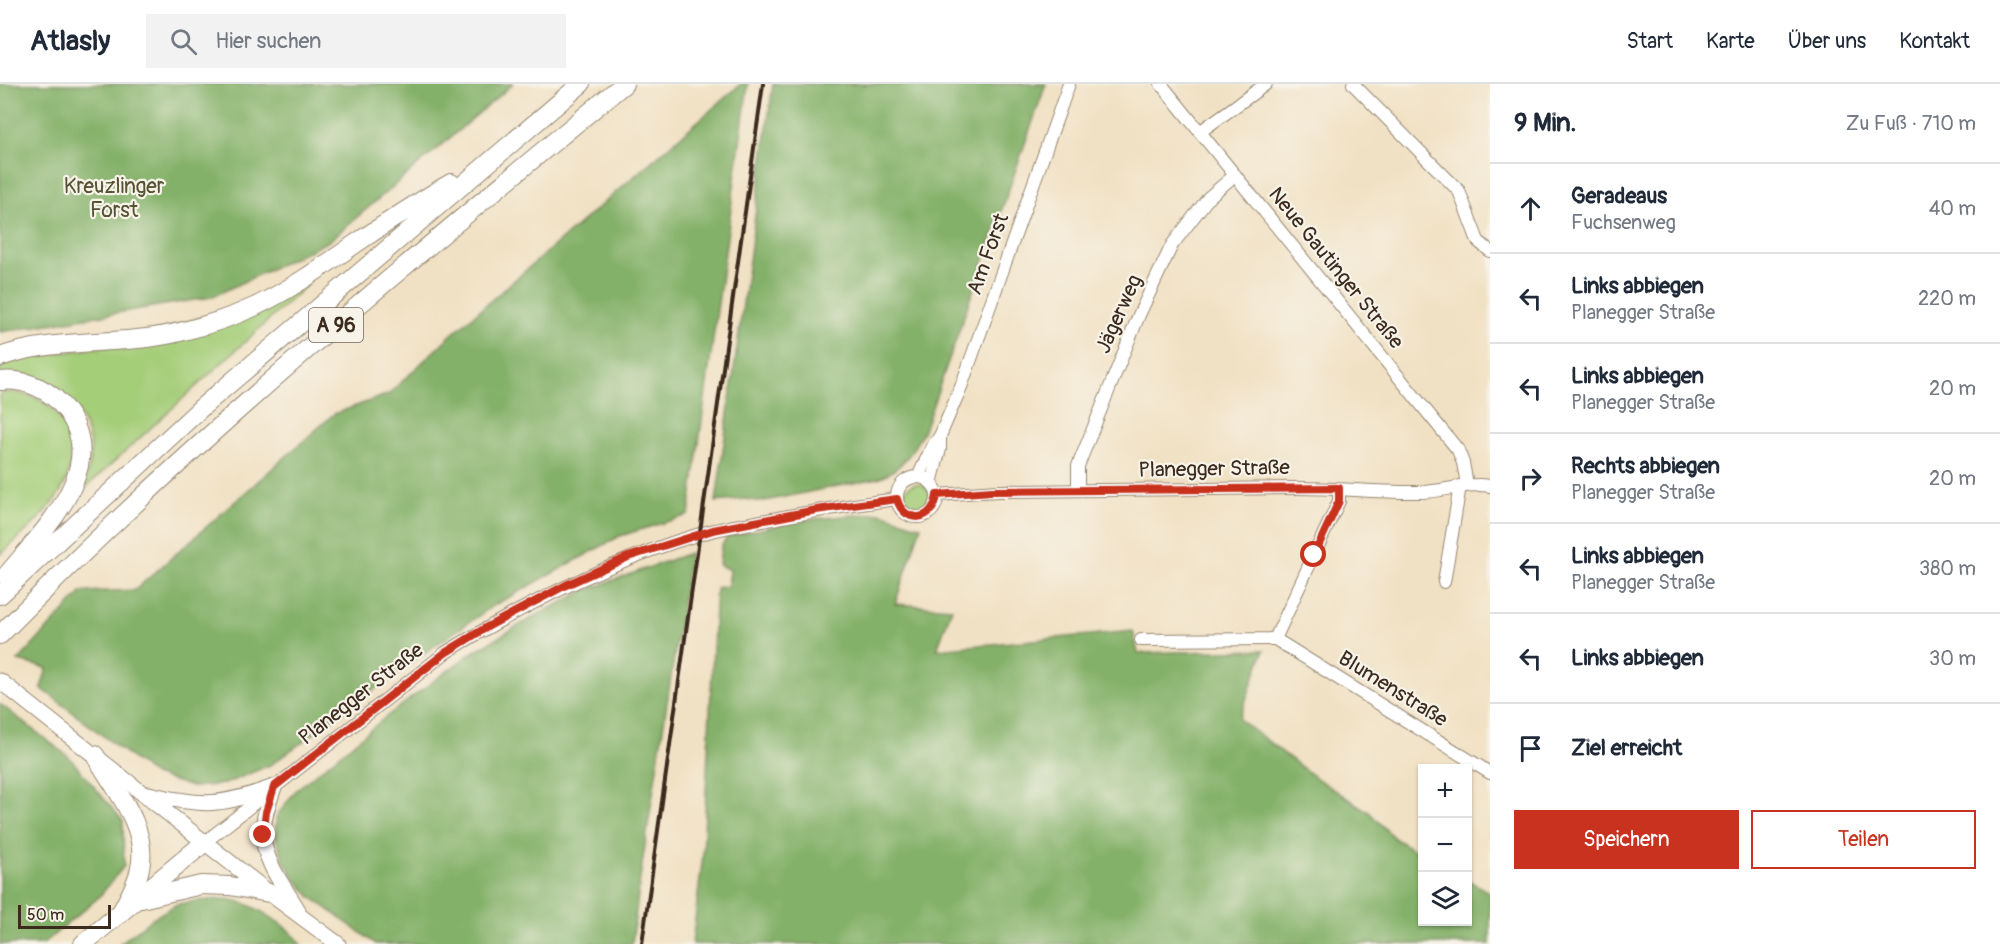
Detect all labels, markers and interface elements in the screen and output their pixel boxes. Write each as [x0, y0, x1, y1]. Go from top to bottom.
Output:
search box [146, 14, 566, 68]
text: Atlasly [30, 24, 110, 59]
icon: search [167, 25, 200, 58]
text: Hier suchen [215, 27, 321, 55]
text: Start [1627, 28, 1673, 55]
text: Karte [1706, 28, 1755, 55]
text: Über uns [1788, 28, 1866, 55]
text: Kontakt [1899, 28, 1970, 55]
text: 9 Min. [1514, 107, 1577, 139]
text: Zu Fuß · 710 m [1846, 111, 1976, 136]
park label: Kreuzlinger Forst [64, 173, 165, 224]
street label: Neue Gautinger Straße [1262, 182, 1410, 355]
text: Geradeaus [1571, 182, 1667, 210]
icon: ahead [1514, 192, 1547, 225]
text: 40 m [1929, 196, 1976, 221]
street label: Am Forst [961, 209, 1015, 298]
text: Fuchsenweg [1571, 210, 1676, 235]
street label: Jägerweg [1090, 270, 1148, 358]
text: Links abbiegen [1571, 272, 1704, 300]
icon: left [1514, 282, 1547, 315]
text: 220 m [1918, 286, 1976, 311]
text: Planegger Straße [1571, 300, 1715, 325]
road number: A 96 [309, 308, 363, 342]
text: Links abbiegen [1571, 362, 1704, 390]
icon: left [1514, 372, 1547, 405]
text: 20 m [1929, 376, 1976, 401]
text: Planegger Straße [1571, 390, 1715, 415]
text: Rechts abbiegen [1571, 452, 1720, 480]
street label: Planegger Straße [1138, 454, 1291, 484]
icon: right [1514, 462, 1547, 495]
text: 20 m [1929, 466, 1976, 491]
text: Planegger Straße [1571, 480, 1715, 505]
route start [1300, 541, 1326, 567]
text: Links abbiegen [1571, 542, 1704, 570]
icon: left [1514, 552, 1547, 585]
text: 380 m [1919, 556, 1976, 581]
text: Planegger Straße [1571, 570, 1715, 595]
street label: Planegger Straße [293, 636, 429, 751]
icon: left [1514, 642, 1547, 675]
text: Links abbiegen [1571, 644, 1704, 672]
street label: Blumenstraße [1333, 645, 1453, 734]
text: 30 m [1929, 646, 1976, 671]
icon: arrive [1514, 732, 1547, 765]
text: Ziel erreicht [1571, 734, 1682, 762]
map controls [1418, 764, 1472, 926]
button: + [1418, 764, 1472, 818]
button: Speichern [1514, 810, 1739, 869]
button: Teilen [1751, 810, 1976, 869]
button: − [1418, 818, 1472, 872]
route end [249, 821, 275, 847]
button: layers [1418, 872, 1472, 926]
scale bar [18, 902, 111, 930]
text: 50 m [27, 905, 64, 925]

